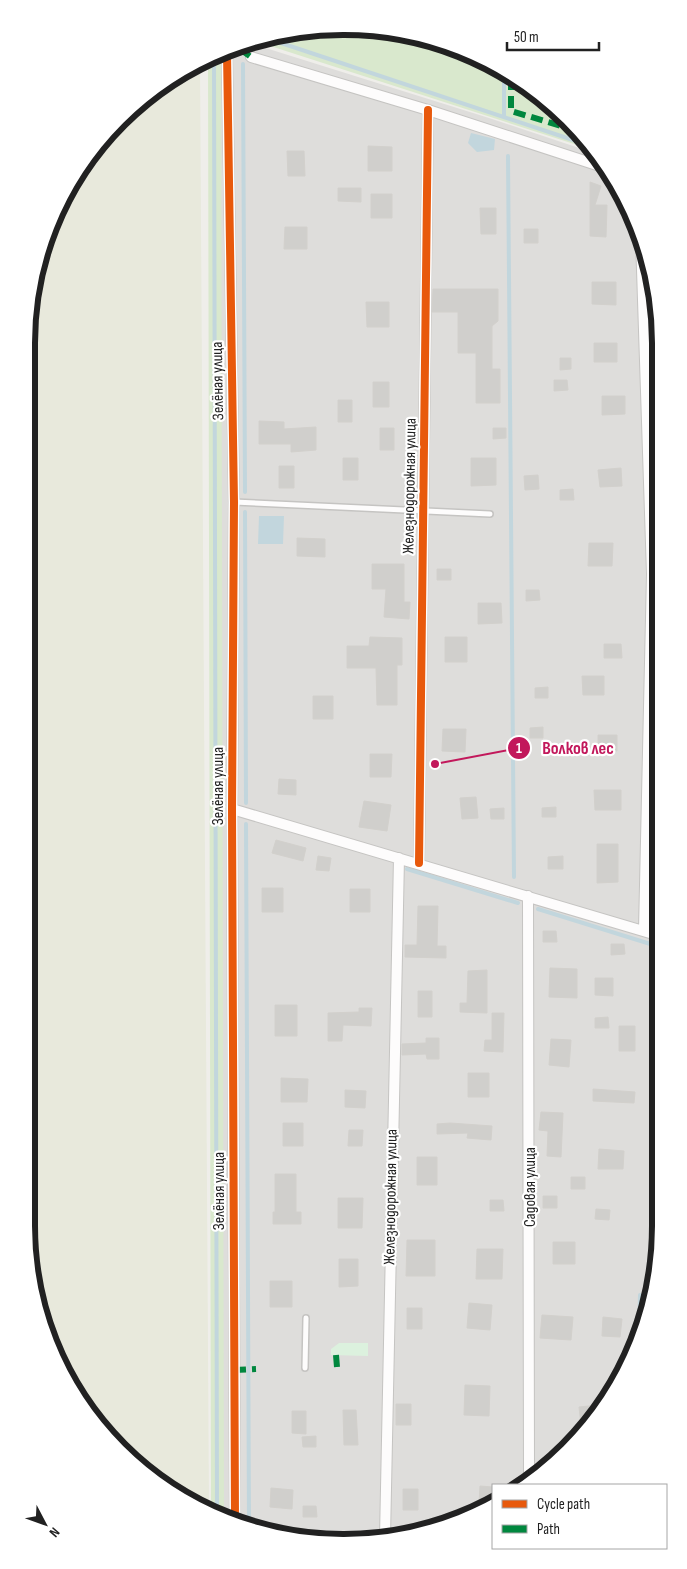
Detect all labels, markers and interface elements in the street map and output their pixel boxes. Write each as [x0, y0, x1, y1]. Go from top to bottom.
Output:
scale bar [507, 20, 600, 52]
text: 50 m [514, 28, 539, 47]
street label: Зелёная улица [208, 342, 228, 420]
street label: Железнодорожная улица [399, 418, 421, 554]
callout: Волков лес [507, 732, 623, 765]
text: Волков лес [542, 738, 614, 759]
text: 1 [516, 739, 522, 758]
street label: Зелёная улица [209, 747, 228, 825]
street label: Железнодорожная улица [380, 1129, 402, 1265]
street label: Садовая улица [521, 1147, 540, 1227]
street label: Зелёная улица [210, 1152, 229, 1230]
legend [492, 1484, 667, 1549]
text: Cycle path [537, 1495, 590, 1514]
north arrow [20, 1499, 70, 1549]
text: Path [537, 1520, 560, 1539]
text: N [46, 1524, 63, 1541]

